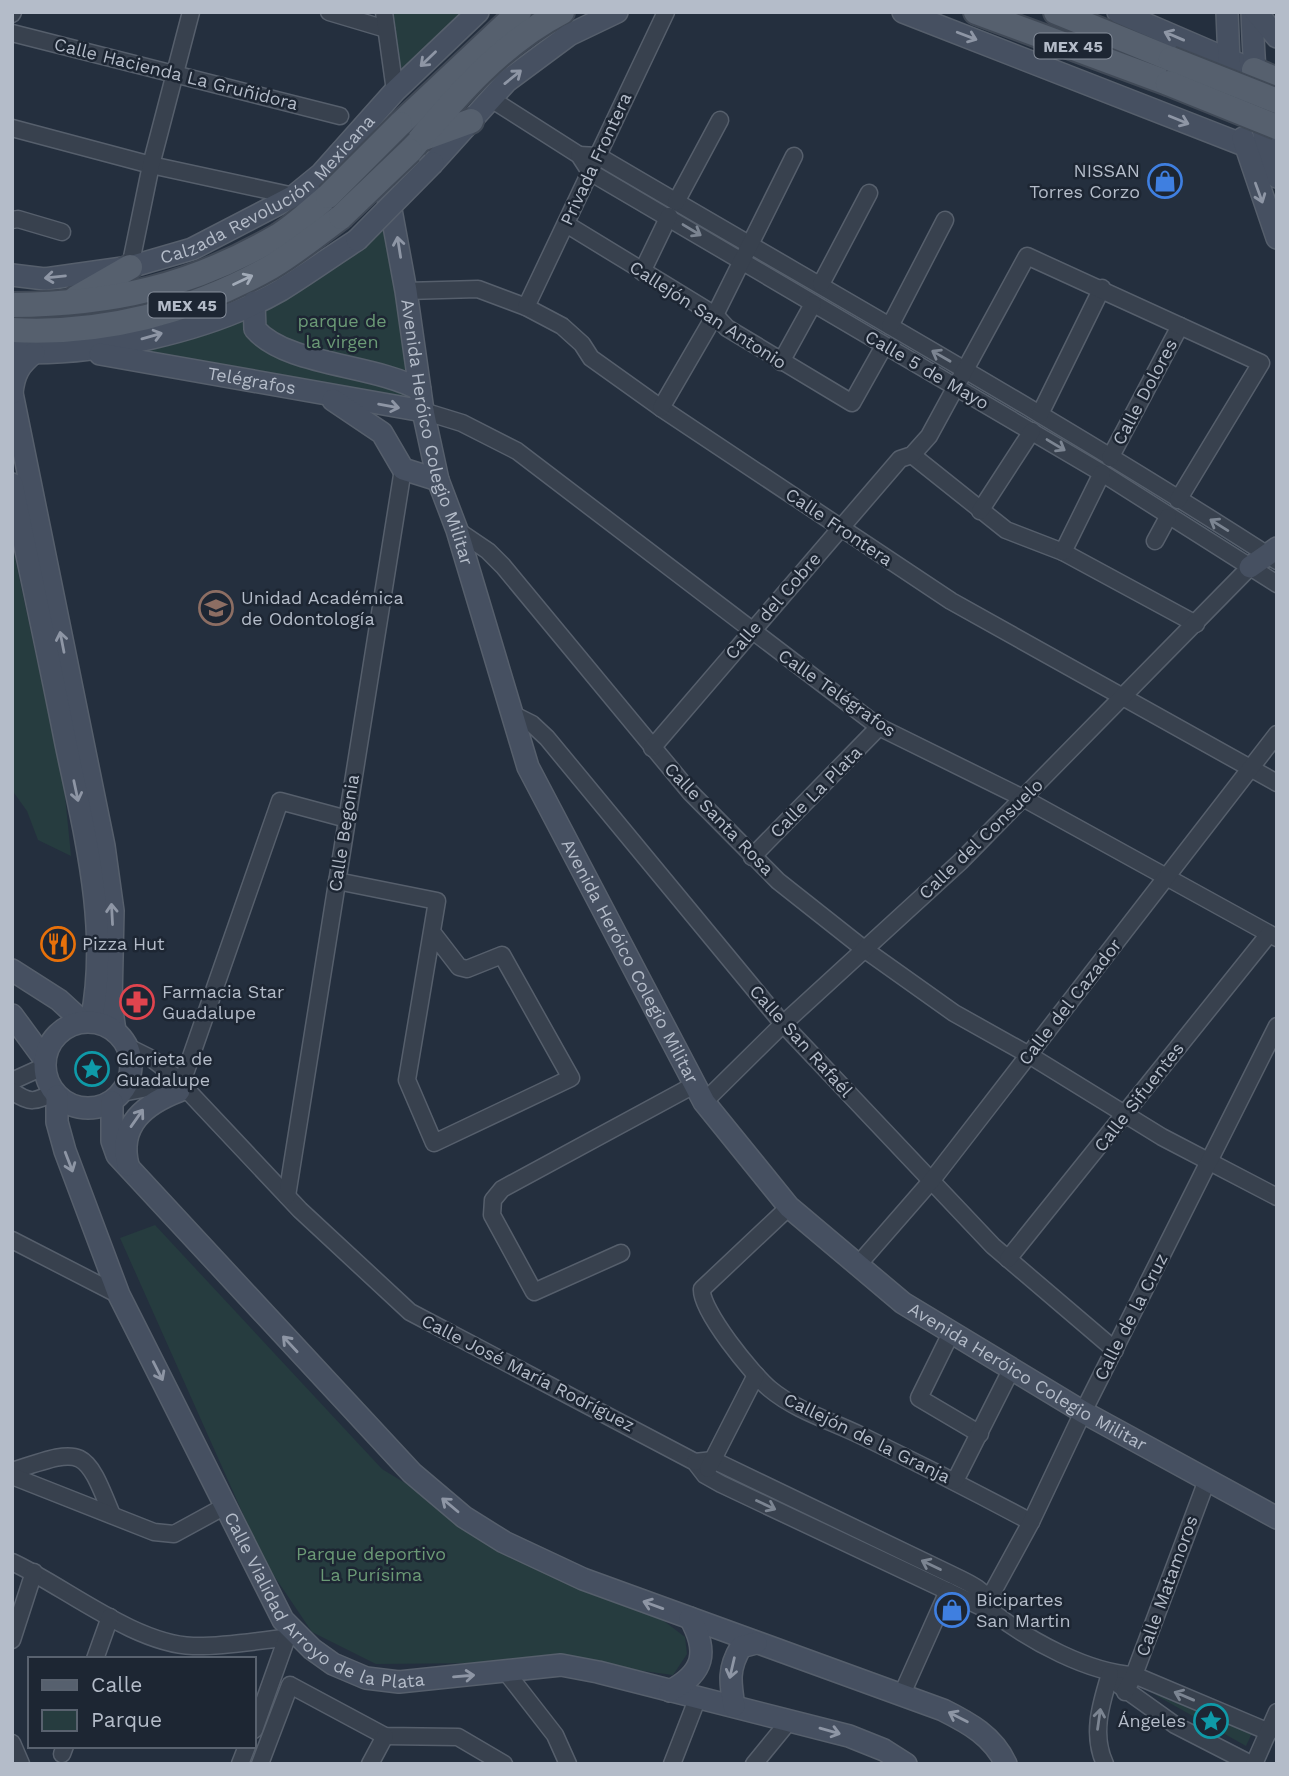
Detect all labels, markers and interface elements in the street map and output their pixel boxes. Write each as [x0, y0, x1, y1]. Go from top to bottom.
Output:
one-way arrow [1163, 29, 1185, 42]
one-way arrow [956, 31, 978, 44]
street label: Calle Hacienda La Gruñidora [52, 33, 300, 114]
road number: MEX 45 [1034, 34, 1112, 58]
one-way arrow [420, 50, 437, 67]
one-way arrow [504, 69, 522, 85]
street label: Privada Frontera [556, 89, 635, 228]
street label: Calzada Revolución Mexicana [158, 110, 379, 268]
one-way arrow [1168, 114, 1189, 127]
place label: NISSAN Torres Corzo [1029, 160, 1140, 202]
shop icon: NISSAN Torres Corzo [1146, 162, 1184, 200]
one-way arrow [1254, 181, 1267, 203]
one-way arrow [681, 223, 701, 237]
one-way arrow [392, 236, 405, 259]
street label: Callejón San Antonio [626, 256, 791, 373]
one-way arrow [44, 271, 66, 284]
one-way arrow [232, 273, 253, 286]
road number: MEX 45 [148, 292, 226, 318]
street label: Avenida Heróico Colegio Militar [397, 298, 478, 568]
park label: parque de la virgen [297, 310, 387, 352]
street label: Calle 5 de Mayo [862, 326, 993, 414]
one-way arrow [141, 329, 163, 342]
street label: Calle Dolores [1108, 335, 1181, 448]
one-way arrow [931, 349, 951, 363]
street label: Telégrafos [206, 362, 297, 398]
one-way arrow [377, 400, 400, 413]
one-way arrow [1046, 439, 1066, 453]
street label: Calle Frontera [782, 483, 897, 570]
one-way arrow [1209, 518, 1229, 532]
street label: Calle del Cobre [721, 548, 825, 663]
place label: Unidad Académica de Odontología [241, 587, 404, 629]
school or university icon: Unidad Académica de Odontología [197, 589, 235, 627]
one-way arrow [54, 631, 68, 654]
street label: Calle Telégrafos [774, 644, 900, 741]
street label: Calle La Plata [766, 742, 866, 842]
street label: Calle Santa Rosa [660, 758, 778, 879]
street label: Calle Begonia [324, 773, 363, 893]
street label: Calle del Consuelo [914, 774, 1047, 903]
one-way arrow [69, 779, 83, 802]
street label: Avenida Heróico Colegio Militar [558, 835, 703, 1087]
one-way arrow [106, 903, 119, 926]
restaurant icon: Pizza Hut [39, 925, 77, 963]
place label: Pizza Hut [82, 933, 165, 954]
street label: Calle del Cazador [1014, 934, 1125, 1069]
street label: Calle San Rafaél [746, 980, 858, 1101]
place label: Farmacia Star Guadalupe [162, 981, 284, 1023]
pharmacy icon: Farmacia Star Guadalupe [118, 983, 156, 1021]
street label: Calle Sifuentes [1089, 1038, 1188, 1156]
place label: Glorieta de Guadalupe [116, 1048, 213, 1090]
place icon: Glorieta de Guadalupe [73, 1050, 111, 1088]
one-way arrow [130, 1109, 144, 1128]
one-way arrow [64, 1150, 77, 1172]
street label: Calle de la Cruz [1089, 1250, 1172, 1384]
street label: Avenida Heróico Colegio Militar [905, 1298, 1151, 1455]
street label: Calle José María Rodríguez [418, 1310, 638, 1436]
one-way arrow [282, 1335, 299, 1353]
one-way arrow [152, 1360, 166, 1381]
street label: Callejón de la Granja [781, 1388, 954, 1487]
one-way arrow [441, 1497, 459, 1513]
one-way arrow [755, 1499, 776, 1513]
street label: Calle Vialidad Arroyo de la Plata [220, 1508, 426, 1692]
street label: Calle Matamoros [1131, 1513, 1202, 1659]
park label: Parque deportivo La Purísima [296, 1543, 446, 1585]
one-way arrow [921, 1558, 942, 1571]
place label: Bicipartes San Martin [976, 1589, 1071, 1631]
shop icon: Bicipartes San Martin [933, 1591, 971, 1629]
one-way arrow [643, 1597, 665, 1610]
one-way arrow [725, 1656, 739, 1679]
legend [28, 1657, 256, 1748]
one-way arrow [452, 1669, 475, 1682]
text: Calle [91, 1672, 142, 1697]
one-way arrow [1173, 1688, 1195, 1701]
place icon: Ángeles [1192, 1702, 1230, 1740]
text: Parque [91, 1707, 162, 1732]
one-way arrow [1093, 1708, 1106, 1731]
one-way arrow [948, 1710, 969, 1724]
place label: Ángeles [1118, 1710, 1186, 1731]
one-way arrow [818, 1725, 841, 1738]

